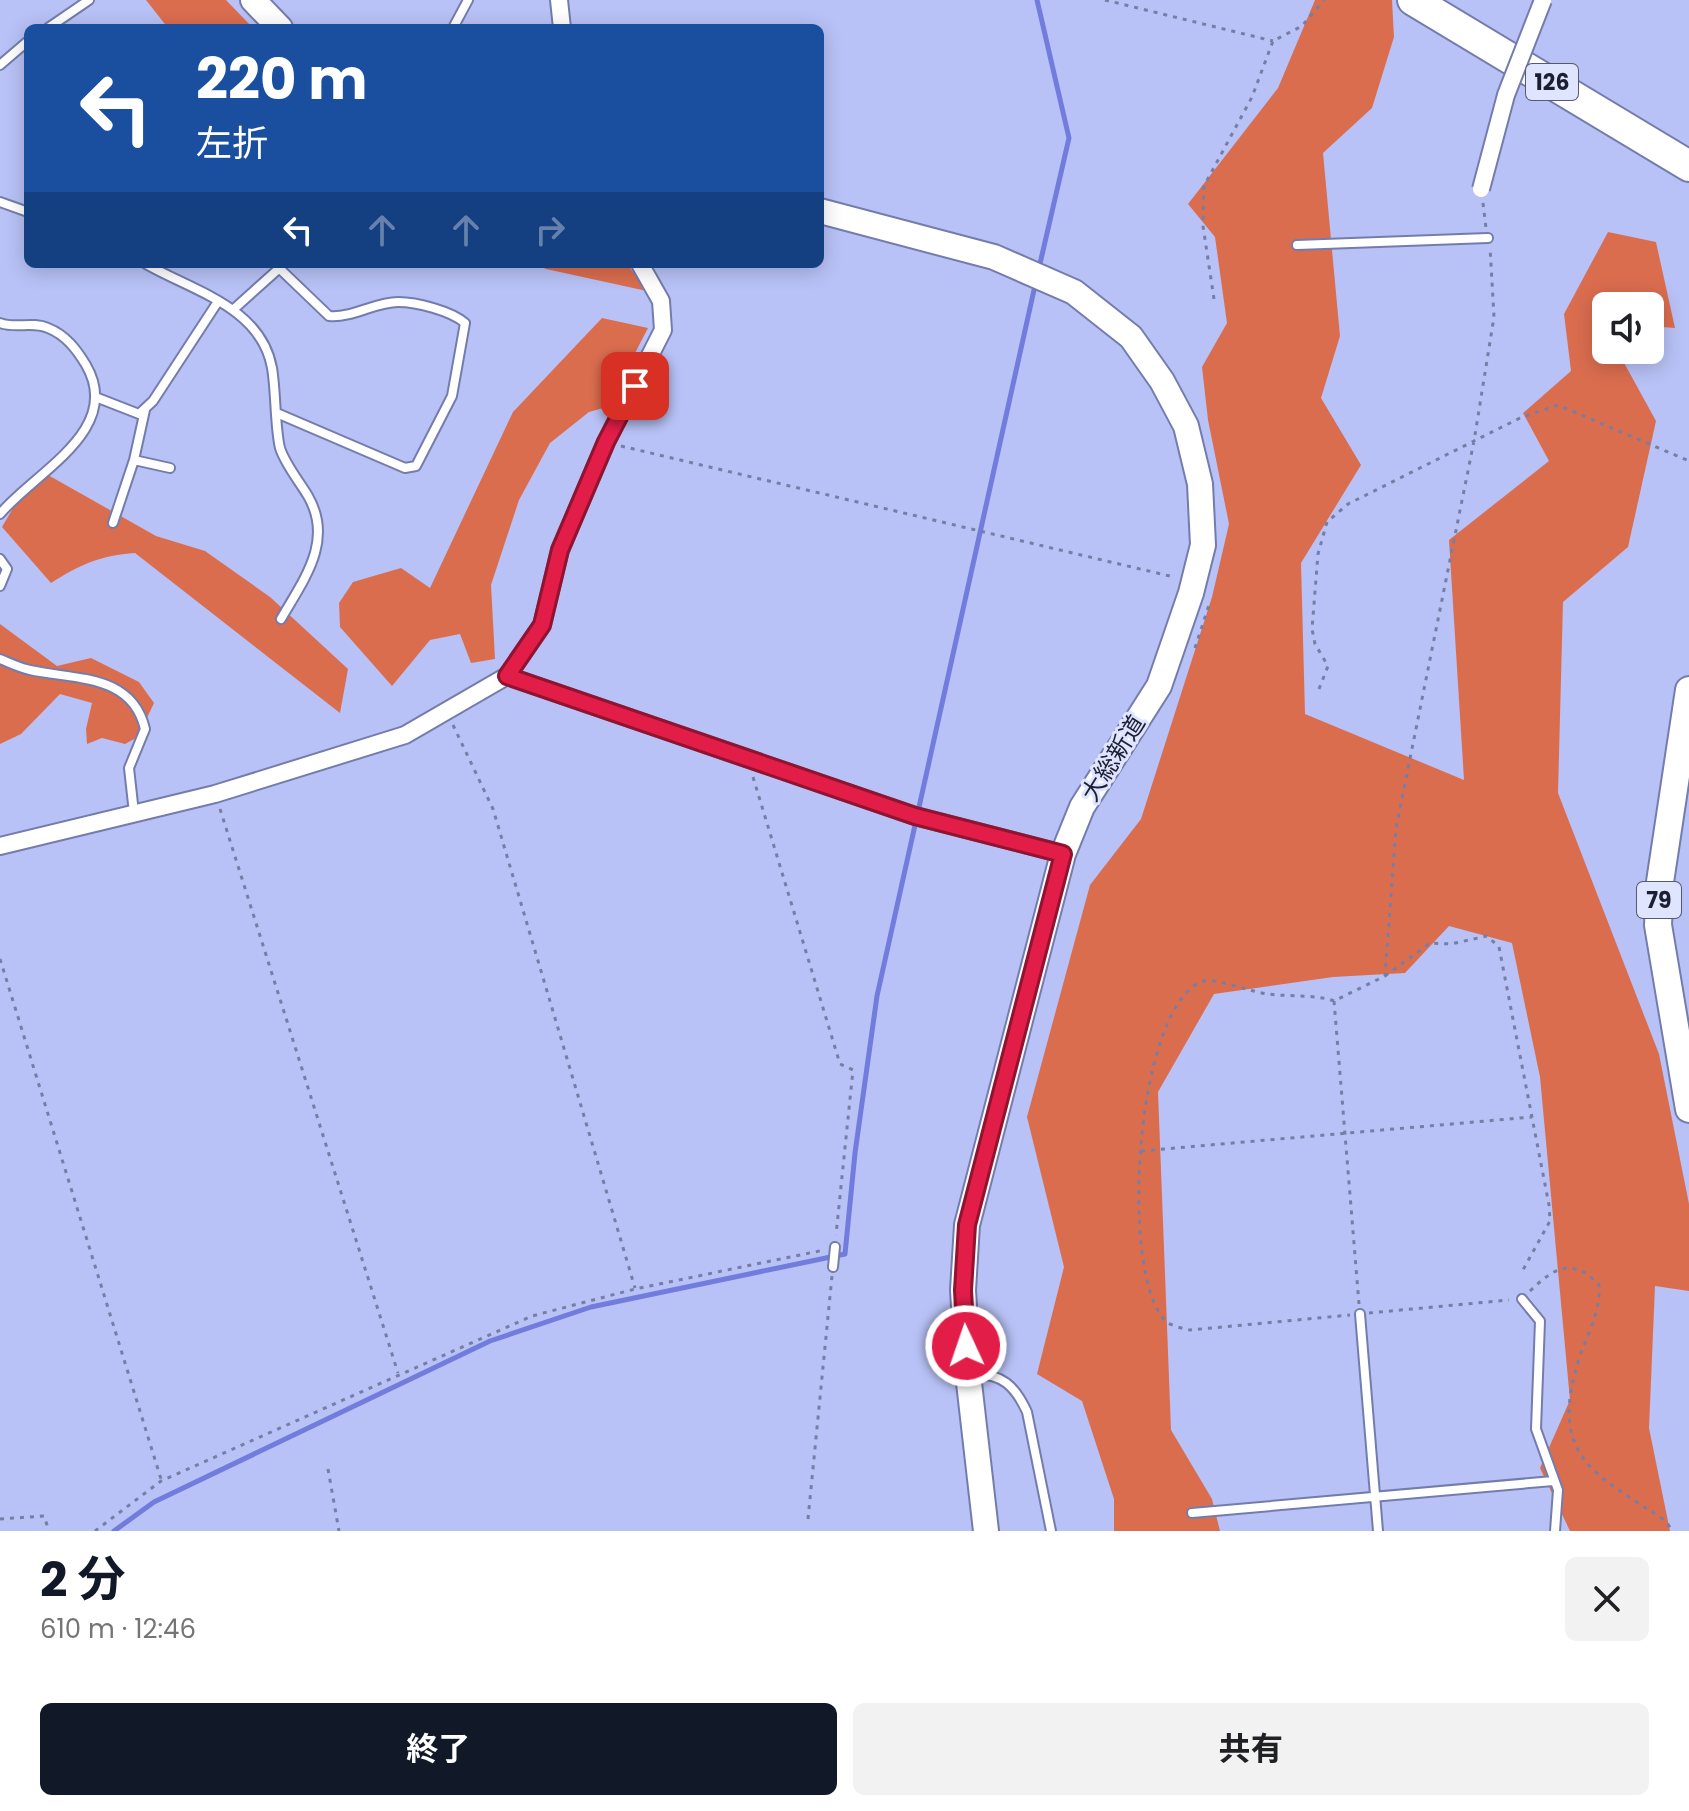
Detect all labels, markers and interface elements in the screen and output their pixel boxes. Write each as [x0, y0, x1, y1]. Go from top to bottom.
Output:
text: 220 m [196, 40, 368, 119]
icon: left [64, 56, 168, 160]
road number: 126 [1526, 64, 1578, 100]
text: 左折 [196, 118, 268, 169]
icon: left [276, 208, 320, 252]
icon: ahead [360, 208, 404, 252]
icon: ahead [444, 208, 488, 252]
icon: right [528, 208, 572, 252]
map controls [1592, 292, 1664, 364]
button: sound [1592, 292, 1664, 364]
pin [601, 352, 669, 420]
icon: arrive [613, 364, 657, 408]
street label: 大総新道 [1074, 709, 1152, 807]
road number: 79 [1637, 882, 1681, 918]
position arrow [924, 1304, 1008, 1388]
text: 2 分 [40, 1546, 126, 1613]
button: close [1565, 1557, 1649, 1641]
text: 610 m · 12:46 [40, 1611, 196, 1647]
button: 終了 [40, 1703, 837, 1795]
button: 共有 [853, 1703, 1649, 1795]

